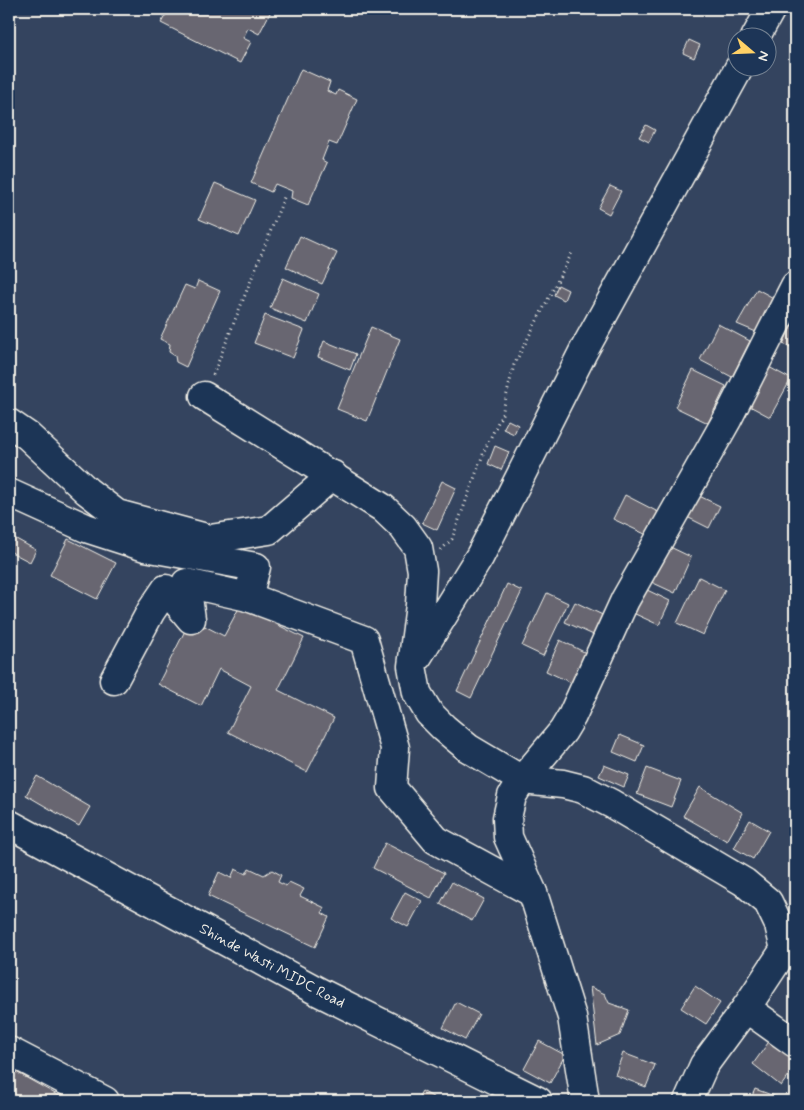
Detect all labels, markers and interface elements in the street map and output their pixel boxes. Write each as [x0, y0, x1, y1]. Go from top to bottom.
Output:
north arrow [726, 28, 776, 78]
text: N [753, 49, 773, 63]
street label: Shinde Wasti MIDC Road [196, 919, 348, 1013]

